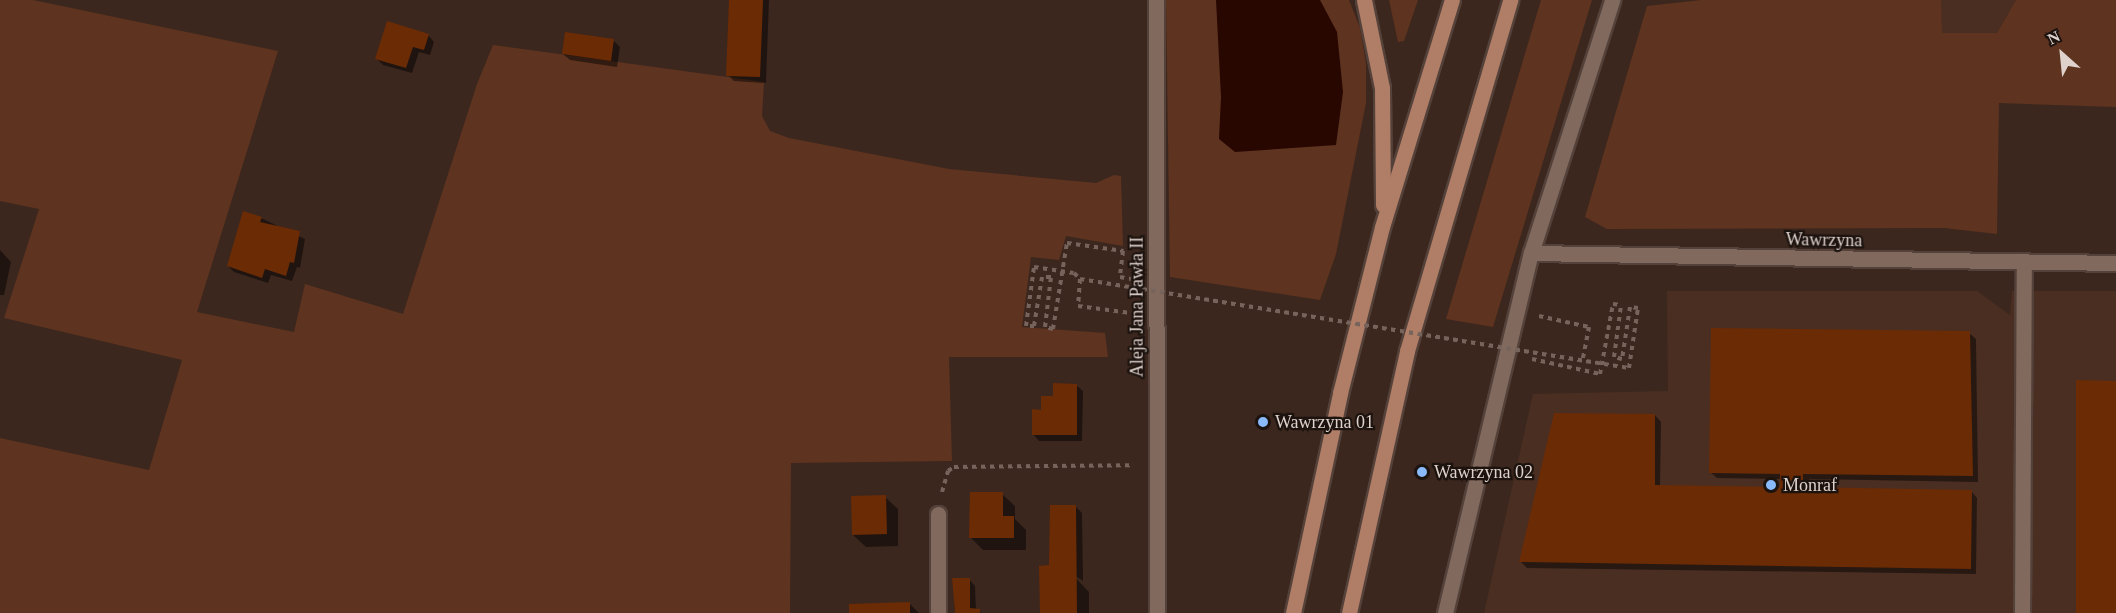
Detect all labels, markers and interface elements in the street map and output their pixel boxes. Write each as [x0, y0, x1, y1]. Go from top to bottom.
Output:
north arrow [2032, 24, 2092, 84]
text: N [2045, 27, 2063, 48]
street label: Wawrzyna [1786, 229, 1862, 251]
street label: Aleja Jana Pawła II [1126, 237, 1148, 377]
place label: Wawrzyna 01 [1275, 411, 1374, 433]
marker: Wawrzyna 01 [1256, 415, 1270, 429]
place label: Wawrzyna 02 [1434, 461, 1533, 483]
marker: Wawrzyna 02 [1415, 465, 1429, 479]
place label: Monraf [1783, 474, 1837, 496]
marker: Monraf [1764, 478, 1778, 492]

